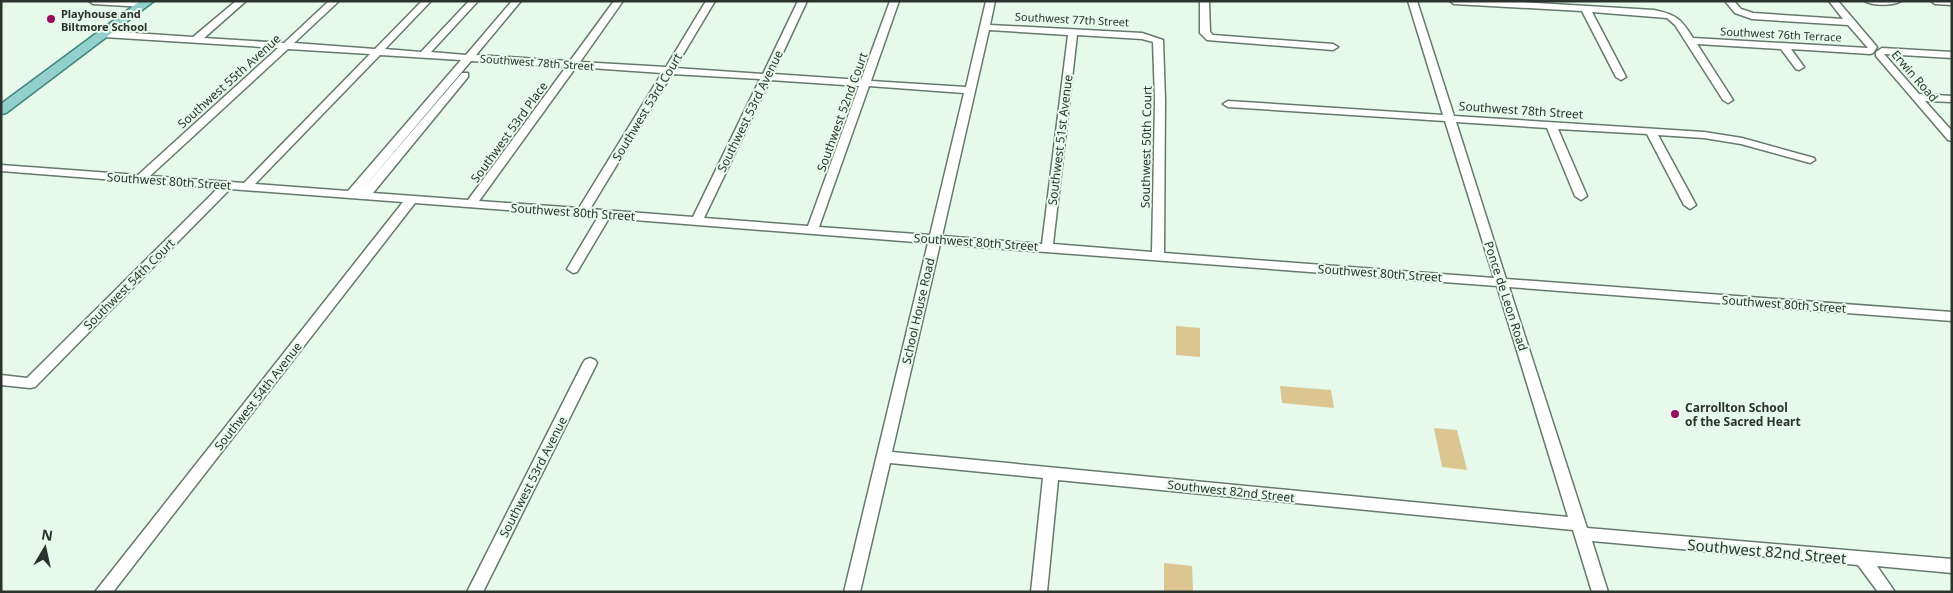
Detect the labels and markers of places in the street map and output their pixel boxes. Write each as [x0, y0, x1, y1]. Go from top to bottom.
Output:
place label: Playhouse and Biltmore School [61, 6, 147, 34]
marker: Playhouse and Biltmore School [45, 13, 57, 25]
place label: Carrollton School of the Sacred Heart [1685, 399, 1801, 430]
marker: Carrollton School of the Sacred Heart [1669, 408, 1681, 420]

